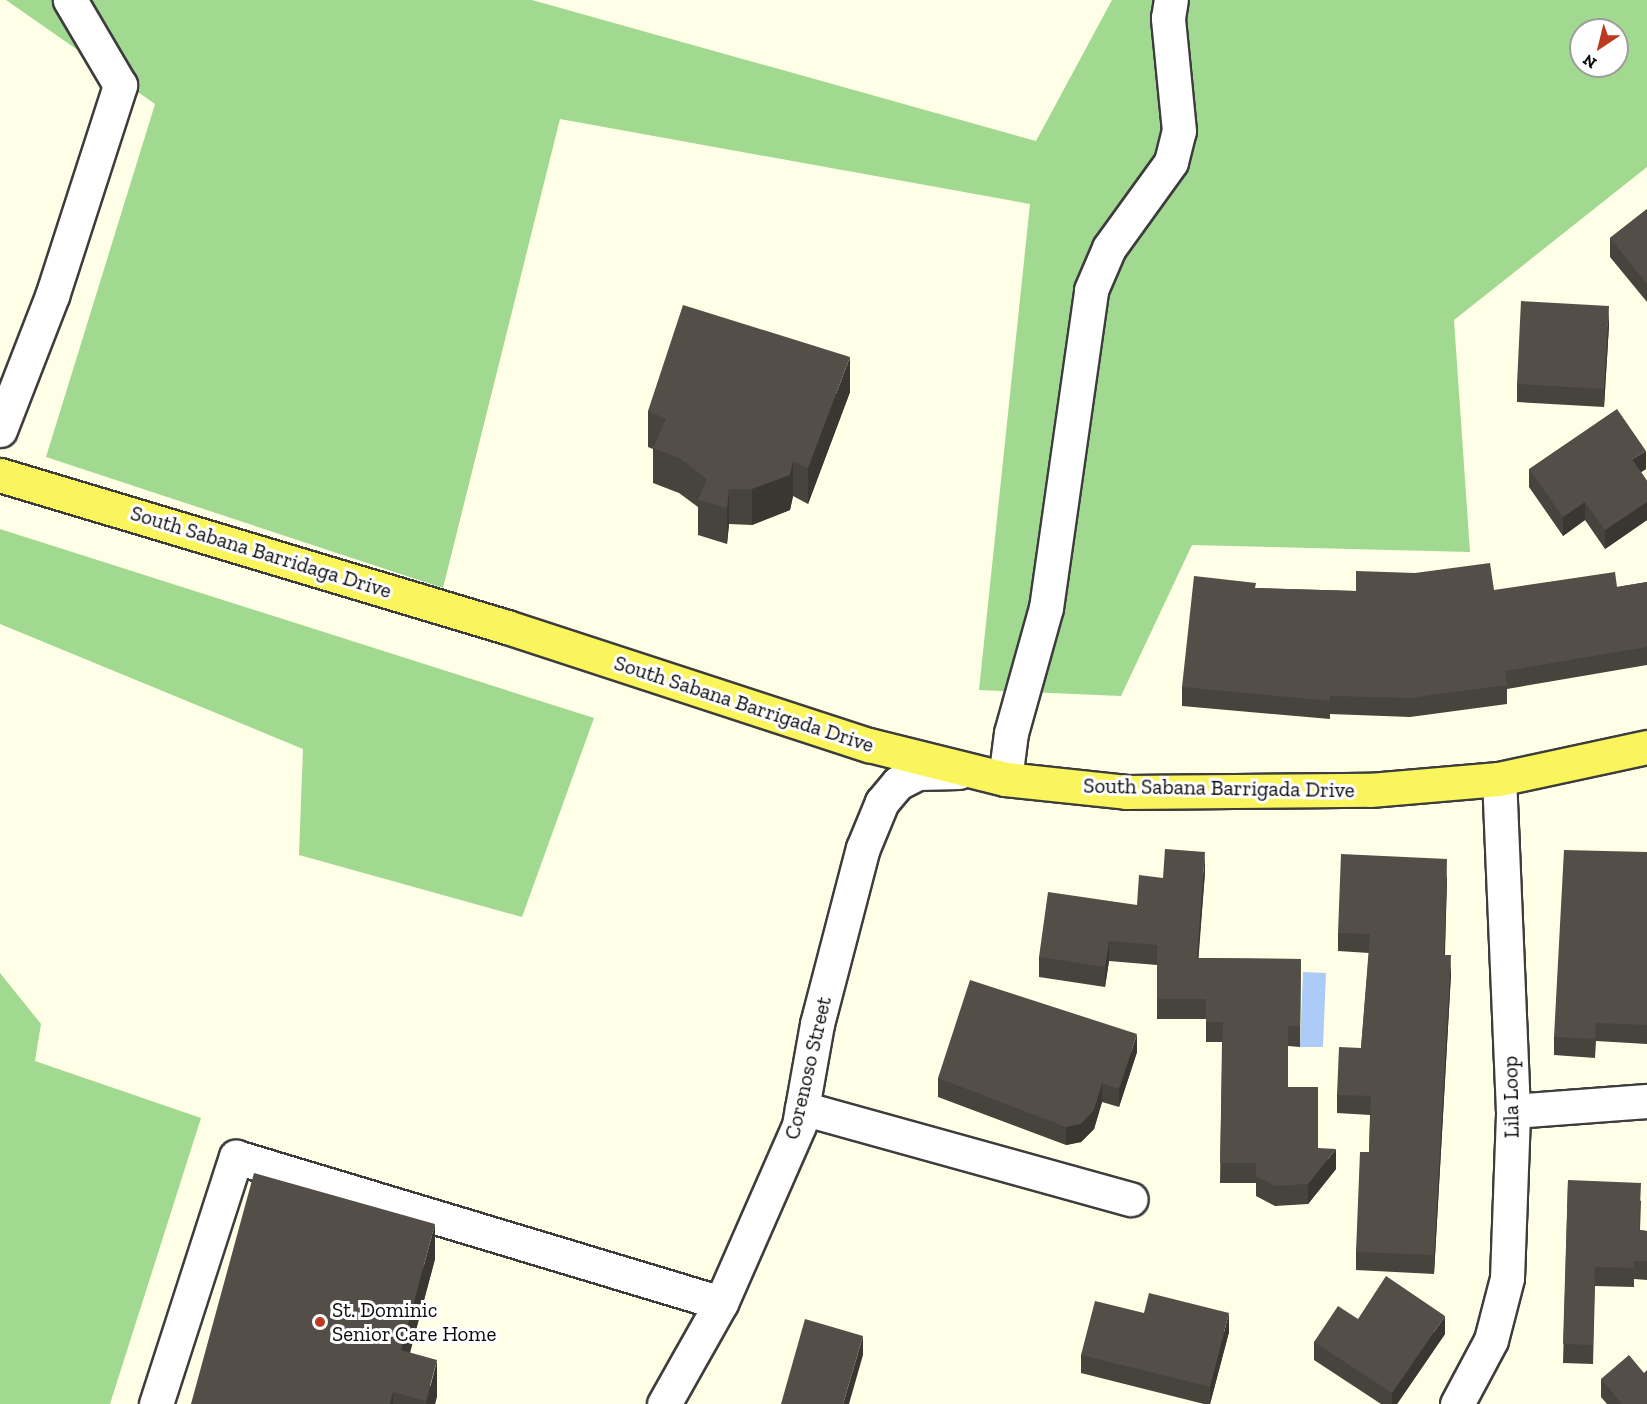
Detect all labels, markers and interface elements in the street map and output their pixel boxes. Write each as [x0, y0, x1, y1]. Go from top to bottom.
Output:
north arrow [1569, 18, 1629, 78]
text: N [1579, 50, 1600, 73]
street label: South Sabana Barridaga Drive [127, 500, 395, 604]
street label: South Sabana Barrigada Drive [611, 650, 877, 758]
street label: South Sabana Barrigada Drive [1083, 773, 1355, 803]
street label: Corenoso Street [779, 994, 837, 1142]
street label: Lila Loop [1498, 1056, 1524, 1138]
place label: St. Dominic Senior Care Home [332, 1297, 497, 1347]
marker: St. Dominic Senior Care Home [313, 1315, 327, 1329]

